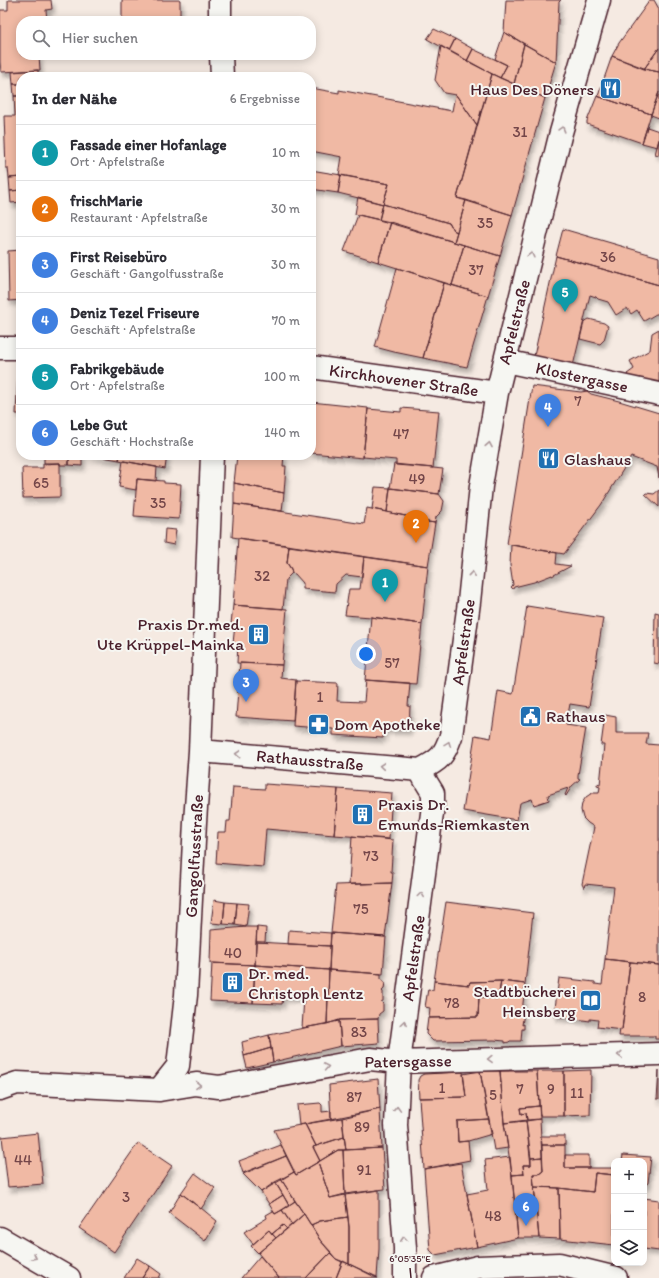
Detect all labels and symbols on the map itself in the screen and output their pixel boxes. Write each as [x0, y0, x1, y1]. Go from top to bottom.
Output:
restaurant icon: Haus Des Döners [597, 76, 623, 102]
place label: Haus Des Döners [470, 79, 594, 99]
house number: 31 [512, 123, 528, 141]
one-way arrow [557, 126, 566, 133]
house number: 35 [477, 214, 493, 232]
house number: 36 [600, 248, 616, 266]
one-way arrow [526, 252, 535, 259]
house number: 37 [468, 261, 484, 279]
street label: Apfelstraße [494, 277, 534, 367]
pin: 5 [552, 279, 578, 312]
street label: Klostergasse [534, 357, 630, 397]
street label: Kirchhovener Straße [328, 360, 480, 400]
house number: 7 [574, 392, 582, 410]
pin: 4 [535, 394, 561, 427]
house number: 47 [393, 425, 410, 443]
one-way arrow [484, 442, 492, 448]
restaurant icon: Glashaus [536, 446, 562, 472]
place label: Glashaus [564, 449, 631, 469]
house number: 49 [409, 470, 426, 488]
house number: 65 [33, 474, 49, 492]
house number: 35 [150, 494, 166, 512]
pin: 2 [403, 510, 429, 543]
house number: 32 [254, 567, 270, 585]
pin: 1 [372, 569, 398, 602]
one-way arrow [467, 571, 476, 577]
street label: Apfelstraße [447, 598, 479, 686]
place label: Praxis Dr.med. Ute Krüppel-Mainka [97, 614, 244, 654]
building icon: Praxis Dr.med. Ute Krüppel-Mainka [246, 621, 272, 647]
your location [356, 644, 376, 664]
house number: 57 [384, 654, 400, 672]
pin: 3 [233, 669, 259, 702]
house number: 1 [317, 688, 324, 706]
public building icon: Rathaus [518, 703, 544, 729]
place label: Rathaus [546, 706, 606, 726]
pharmacy icon: Dom Apotheke [306, 711, 332, 737]
place label: Dom Apotheke [334, 714, 441, 734]
one-way arrow [443, 740, 451, 747]
street label: Rathausstraße [256, 745, 364, 775]
one-way arrow [235, 750, 241, 759]
one-way arrow [379, 762, 385, 771]
street label: Gangolfusstraße [181, 794, 207, 918]
place label: Praxis Dr. Emunds-Riemkasten [378, 794, 530, 834]
building icon: Praxis Dr. Emunds-Riemkasten [350, 801, 376, 827]
house number: 73 [363, 847, 379, 865]
one-way arrow [416, 891, 425, 898]
house number: 75 [353, 900, 369, 918]
street label: Apfelstraße [397, 914, 429, 1002]
house number: 40 [224, 944, 242, 962]
place label: Dr. med. Christoph Lentz [248, 963, 364, 1003]
building icon: Dr. med. Christoph Lentz [219, 970, 245, 996]
place label: Stadtbücherei Heinsberg [473, 981, 576, 1021]
library icon: Stadtbücherei Heinsberg [578, 988, 604, 1014]
house number: 8 [638, 988, 646, 1006]
house number: 78 [444, 994, 460, 1012]
one-way arrow [399, 1020, 408, 1026]
house number: 83 [351, 1023, 367, 1041]
street label: Patersgasse [364, 1050, 452, 1072]
one-way arrow [617, 1051, 623, 1059]
one-way arrow [487, 1055, 493, 1063]
one-way arrow [323, 1064, 329, 1072]
house number: 1 [439, 1079, 446, 1097]
house number: 7 [516, 1080, 524, 1098]
house number: 9 [547, 1080, 555, 1098]
one-way arrow [195, 1081, 201, 1089]
house number: 11 [570, 1084, 584, 1102]
house number: 5 [489, 1086, 497, 1104]
house number: 87 [346, 1088, 362, 1106]
one-way arrow [393, 1106, 401, 1112]
house number: 89 [354, 1118, 370, 1136]
house number: 44 [14, 1151, 32, 1169]
house number: 91 [357, 1161, 371, 1179]
house number: 3 [122, 1188, 130, 1206]
pin: 6 [513, 1193, 539, 1226]
house number: 48 [484, 1207, 502, 1225]
one-way arrow [400, 1236, 409, 1242]
one-way arrow [30, 1252, 37, 1259]
text: 6°05'35"E [389, 1252, 431, 1265]

